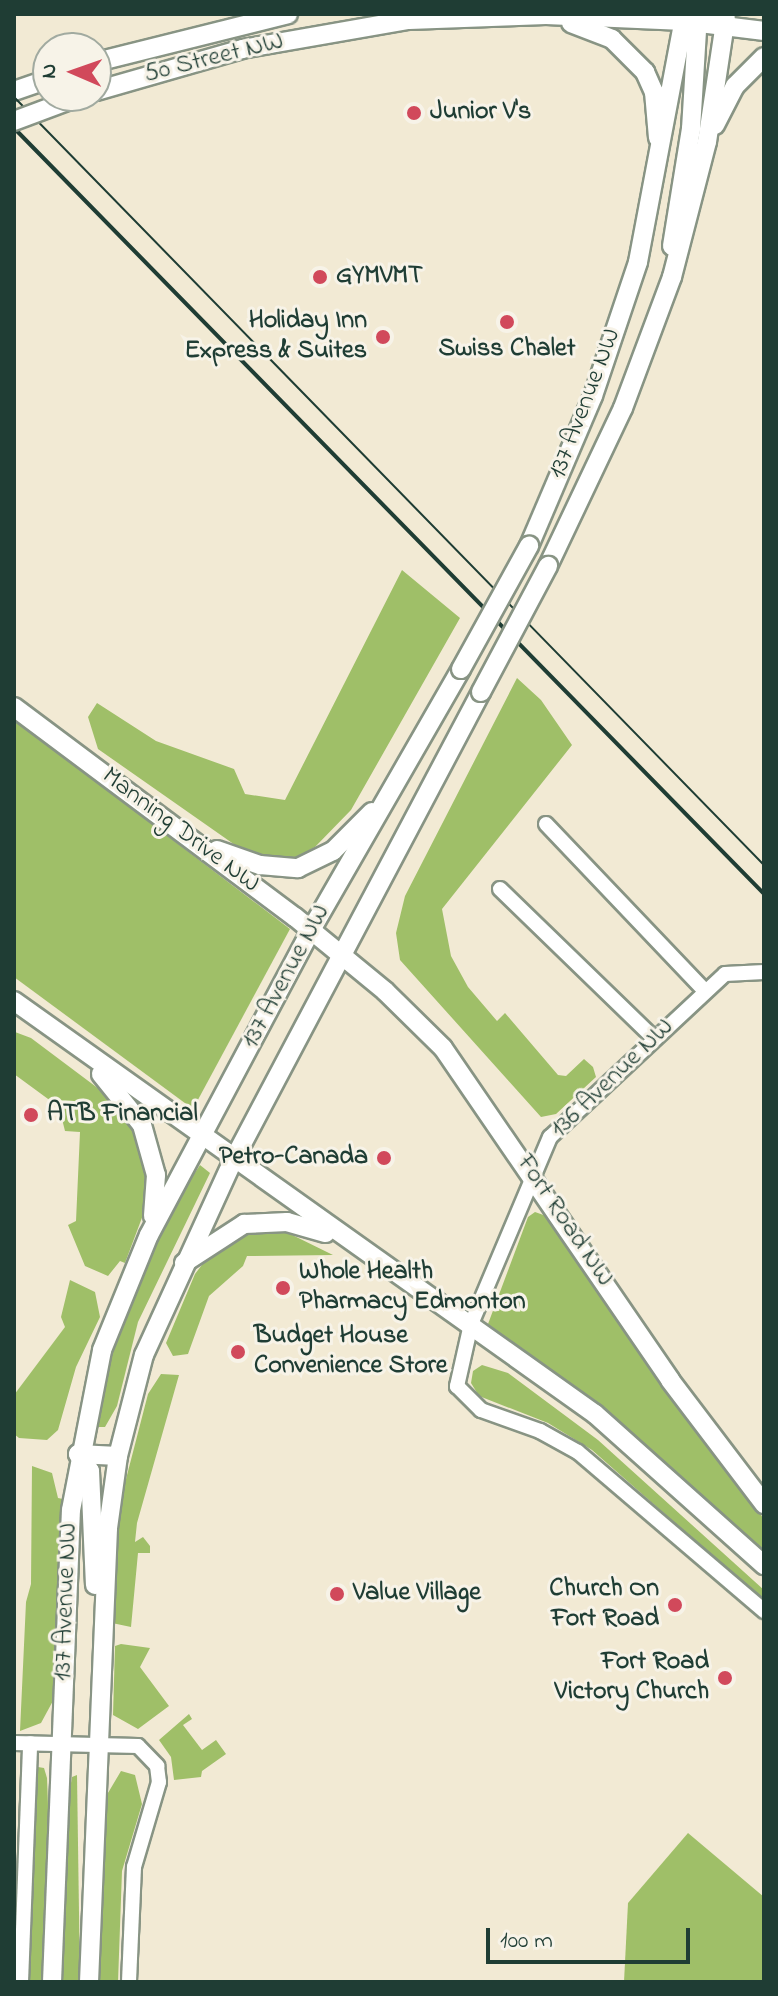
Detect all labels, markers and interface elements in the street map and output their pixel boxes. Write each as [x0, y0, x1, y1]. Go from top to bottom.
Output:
street label: 50 Street NW [141, 27, 287, 91]
north arrow [32, 32, 112, 112]
text: N [34, 63, 66, 79]
place label: Junior V's [430, 97, 531, 129]
marker: Junior V's [405, 104, 423, 122]
place label: GYMVMT [336, 261, 423, 293]
marker: GYMVMT [311, 268, 329, 286]
place label: Holiday Inn Express & Suites [185, 306, 367, 368]
marker: Swiss Chalet [498, 313, 516, 331]
street label: 137 Avenue NW [543, 325, 629, 483]
marker: Holiday Inn Express & Suites [374, 328, 392, 346]
place label: Swiss Chalet [439, 334, 575, 366]
street label: Manning Drive NW [95, 761, 265, 901]
street label: 137 Avenue NW [236, 900, 338, 1054]
street label: 136 Avenue NW [545, 1013, 681, 1145]
place label: ATB Financial [47, 1099, 198, 1131]
marker: ATB Financial [22, 1106, 40, 1124]
place label: Petro-Canada [219, 1142, 368, 1174]
marker: Petro-Canada [375, 1149, 393, 1167]
street label: Fort Road NW [509, 1149, 619, 1293]
place label: Whole Health Pharmacy Edmonton [299, 1257, 526, 1318]
marker: Whole Health Pharmacy Edmonton [274, 1279, 292, 1297]
place label: Budget House Convenience Store [254, 1321, 447, 1382]
marker: Budget House Convenience Store [229, 1343, 247, 1361]
street label: 137 Avenue NW [49, 1522, 85, 1682]
place label: Church On Fort Road [549, 1574, 659, 1636]
place label: Value Village [353, 1578, 481, 1610]
marker: Value Village [328, 1585, 346, 1603]
marker: Church On Fort Road [666, 1596, 684, 1614]
place label: Fort Road Victory Church [555, 1647, 709, 1708]
marker: Fort Road Victory Church [716, 1669, 734, 1687]
scale bar [490, 1912, 694, 1962]
text: 100 m [500, 1924, 553, 1959]

